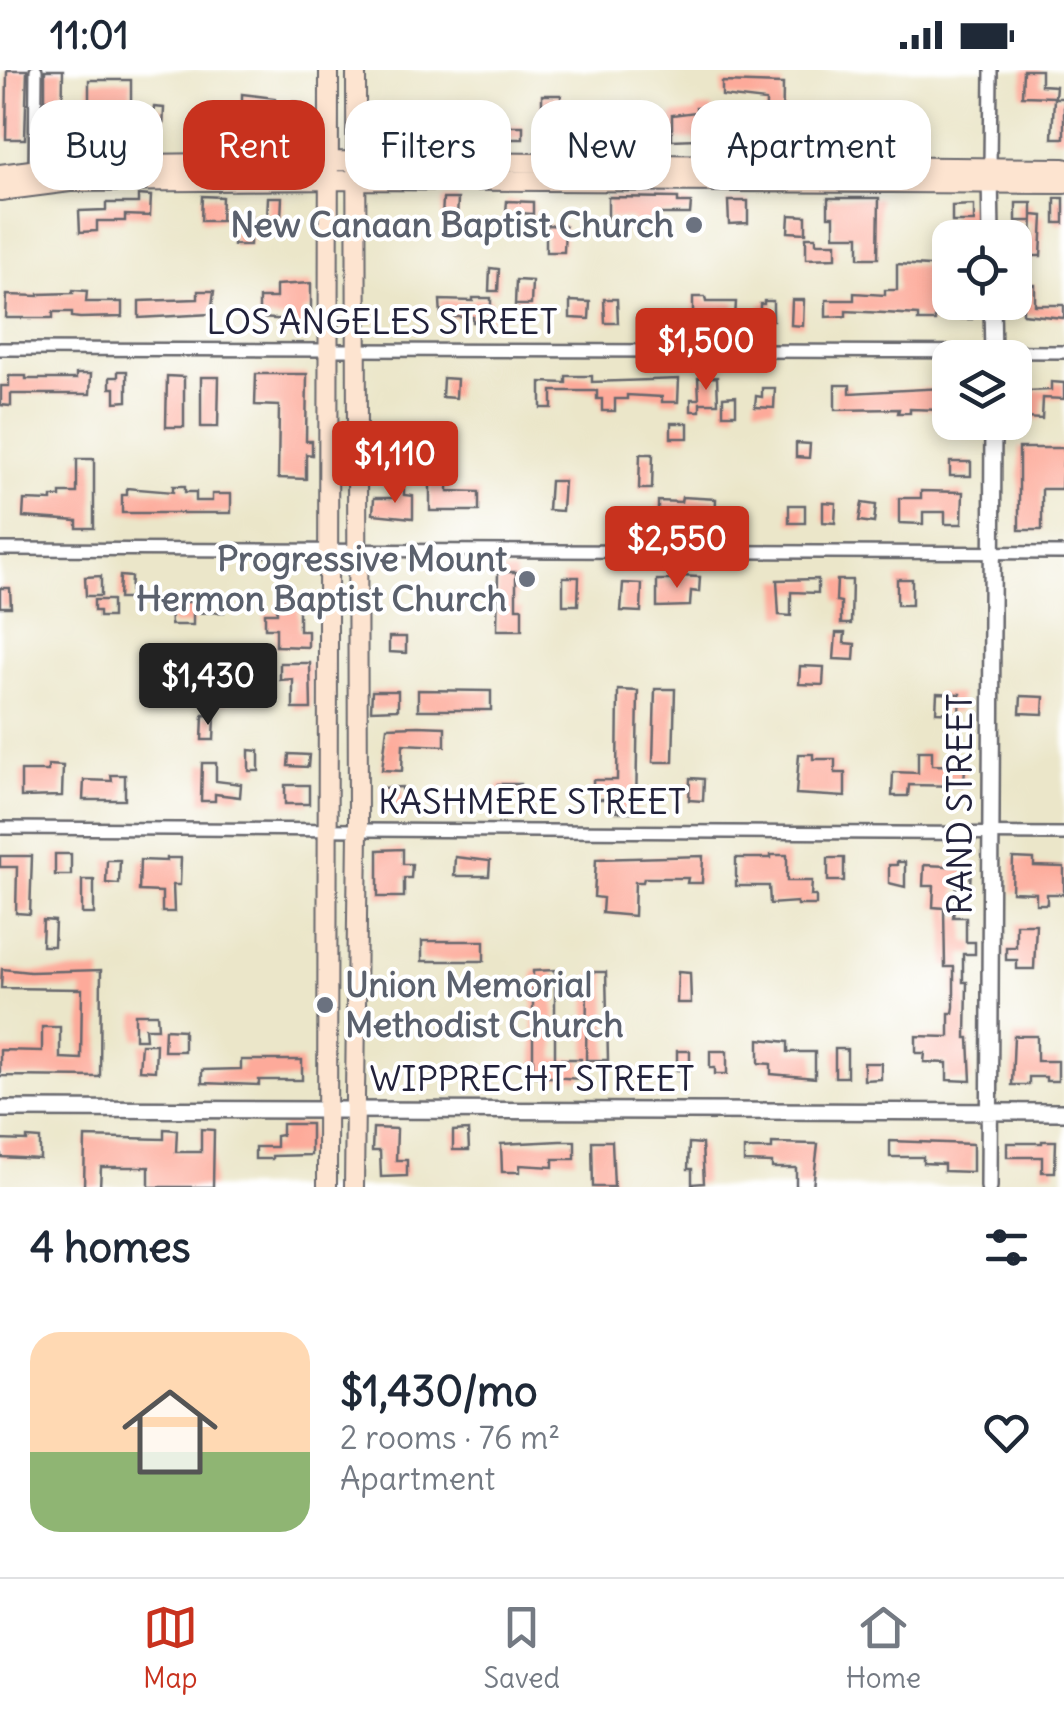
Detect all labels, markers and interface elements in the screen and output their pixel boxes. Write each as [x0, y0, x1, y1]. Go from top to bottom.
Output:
text: 11:01 [50, 12, 129, 59]
chip: Buy [30, 100, 163, 190]
chip: Rent [183, 100, 325, 190]
chip: Filters [345, 100, 511, 190]
chip: New [531, 100, 671, 190]
chip: Apartment [691, 100, 931, 190]
place label: New Canaan Baptist Church [230, 202, 674, 246]
marker: New Canaan Baptist Church [683, 214, 705, 236]
map controls [932, 220, 1032, 440]
button: locate [932, 220, 1032, 320]
street label: LOS ANGELES STREET [206, 299, 558, 343]
pin: $1,500 [625, 308, 787, 393]
text: $1,500 [657, 320, 755, 361]
button: layers [932, 340, 1032, 440]
pin: $1,110 [314, 421, 476, 506]
text: $1,110 [354, 433, 436, 474]
pin: $2,550 [596, 506, 758, 591]
text: $2,550 [627, 518, 727, 559]
place label: Progressive Mount Hermon Baptist Church [136, 536, 507, 620]
marker: Progressive Mount Hermon Baptist Church [516, 568, 538, 590]
pin: $1,430 [127, 643, 289, 728]
text: $1,430 [161, 655, 255, 696]
street label: RAND STREET [937, 693, 981, 915]
street label: KASHMERE STREET [378, 779, 686, 823]
place label: Union Memorial Methodist Church [345, 962, 624, 1046]
marker: Union Memorial Methodist Church [314, 994, 336, 1016]
street label: WIPPRECHT STREET [369, 1056, 695, 1100]
icon: filters [979, 1220, 1034, 1275]
text: 4 homes [30, 1221, 191, 1273]
text: $1,430/mo [340, 1365, 538, 1417]
icon: home [110, 1372, 230, 1492]
icon: heart [979, 1405, 1034, 1460]
text: 2 rooms · 76 m² [340, 1417, 560, 1458]
text: Apartment [340, 1458, 495, 1499]
tab: Map [143, 1600, 198, 1696]
tab: Saved [483, 1600, 560, 1696]
tab: Home [846, 1600, 921, 1696]

